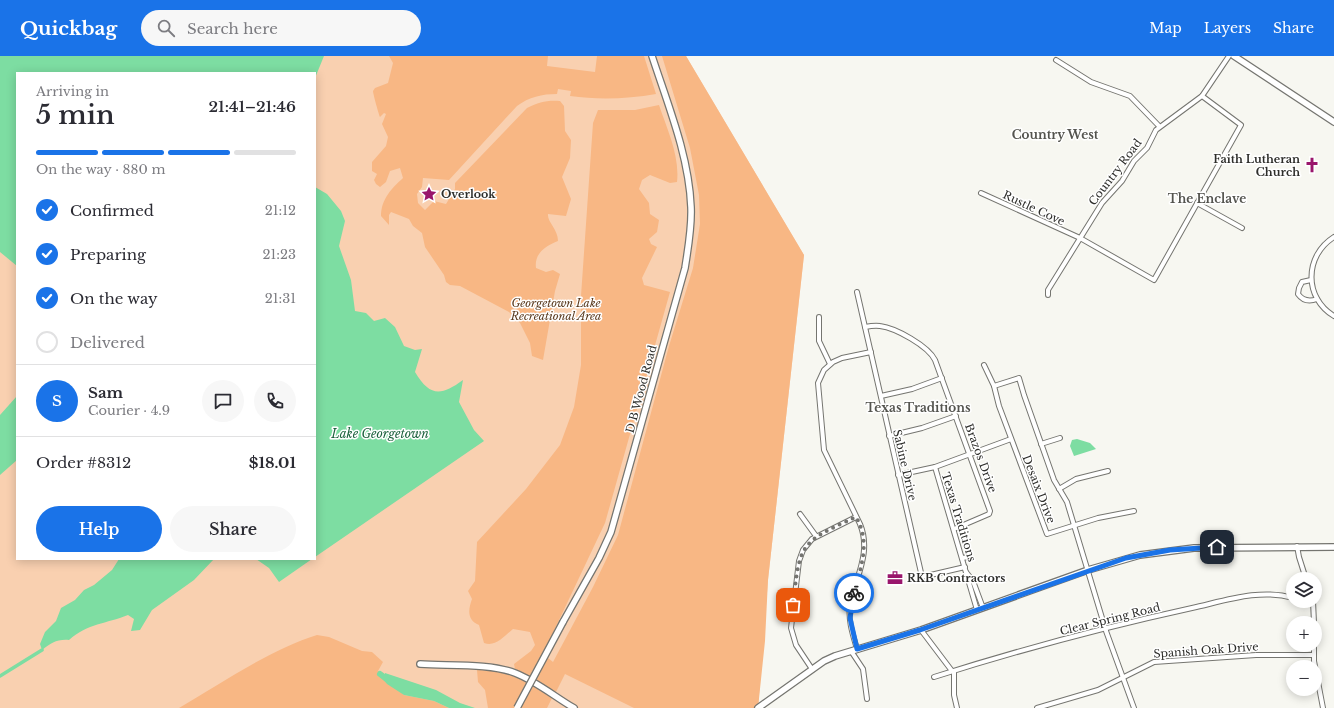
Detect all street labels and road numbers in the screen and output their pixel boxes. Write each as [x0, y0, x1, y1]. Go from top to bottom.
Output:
street label: Country Road [1085, 136, 1145, 208]
street label: Rustle Cove [1001, 188, 1067, 228]
street label: D B Wood Road [623, 343, 660, 434]
street label: Brazos Drive [962, 421, 1000, 495]
street label: Sabine Drive [890, 428, 920, 502]
street label: Desaix Drive [1020, 453, 1058, 525]
street label: Texas Traditions [939, 471, 979, 563]
street label: Clear Spring Road [1058, 600, 1162, 638]
street label: Spanish Oak Drive [1153, 639, 1259, 661]

